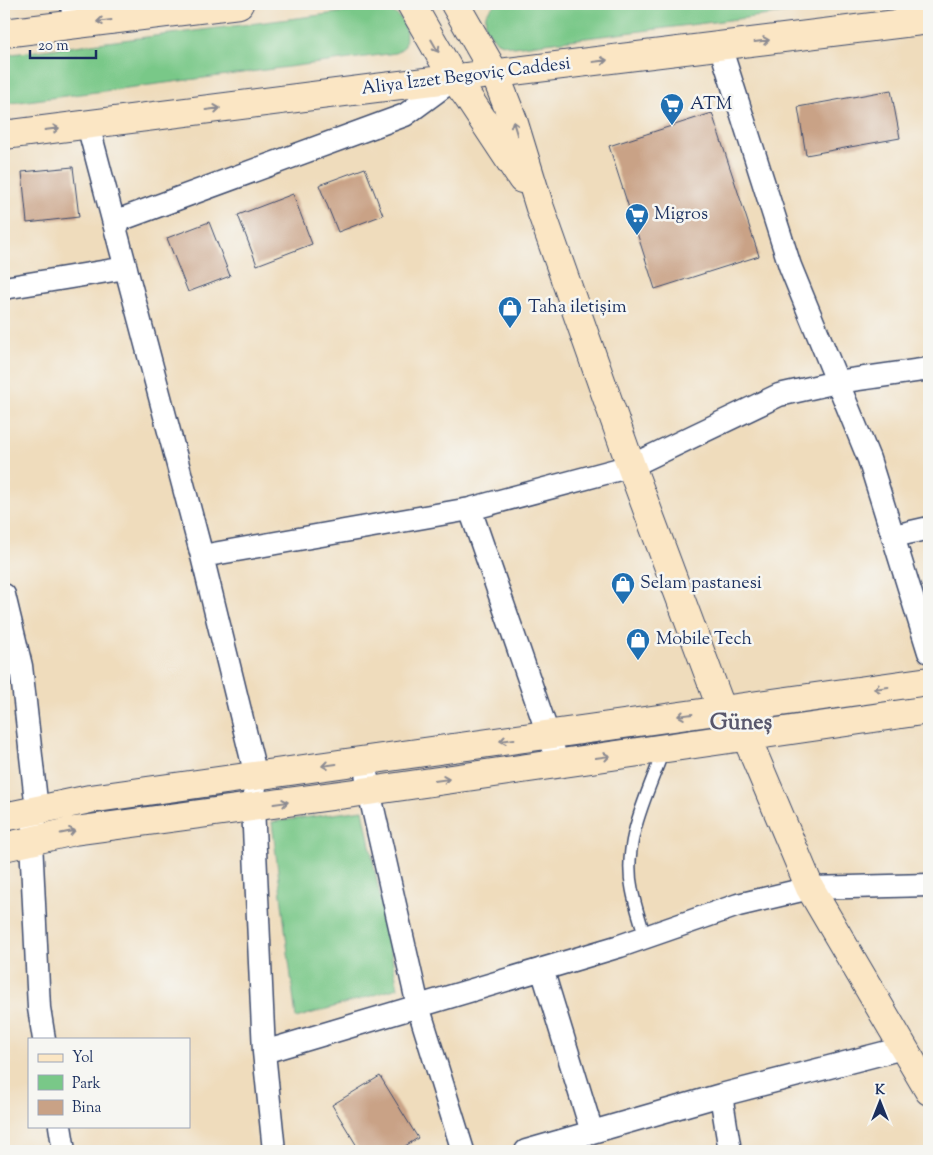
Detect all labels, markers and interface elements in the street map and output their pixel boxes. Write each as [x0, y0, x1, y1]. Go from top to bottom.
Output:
one-way arrow [96, 16, 112, 26]
scale bar [30, 28, 96, 60]
text: 20 m [38, 36, 69, 57]
one-way arrow [753, 36, 769, 46]
one-way arrow [431, 39, 441, 53]
street label: Aliya İzzet Begoviç Caddesi [360, 51, 572, 103]
one-way arrow [592, 56, 608, 66]
supermarket icon: ATM [659, 92, 685, 126]
place label: ATM [690, 92, 733, 118]
one-way arrow [205, 103, 221, 113]
one-way arrow [510, 120, 520, 136]
one-way arrow [44, 124, 60, 134]
supermarket icon: Migros [624, 202, 650, 236]
place label: Migros [654, 202, 708, 228]
shop icon: Taha iletişim [497, 295, 523, 329]
place label: Taha iletişim [528, 295, 627, 321]
shop icon: Selam pastanesi [610, 571, 636, 605]
place label: Selam pastanesi [640, 571, 762, 597]
shop icon: Mobile Tech [625, 627, 651, 661]
place label: Mobile Tech [656, 627, 752, 653]
one-way arrow [873, 683, 889, 693]
district label: Güneş [710, 708, 773, 740]
one-way arrow [678, 710, 694, 720]
one-way arrow [499, 735, 515, 745]
one-way arrow [595, 752, 611, 762]
one-way arrow [321, 761, 337, 771]
one-way arrow [434, 775, 450, 785]
one-way arrow [273, 797, 289, 807]
one-way arrow [60, 827, 76, 836]
legend [28, 1038, 190, 1128]
text: Yol [72, 1048, 94, 1069]
text: Park [72, 1074, 101, 1095]
north arrow [856, 1078, 906, 1128]
text: K [875, 1081, 886, 1101]
text: Bina [72, 1098, 102, 1119]

